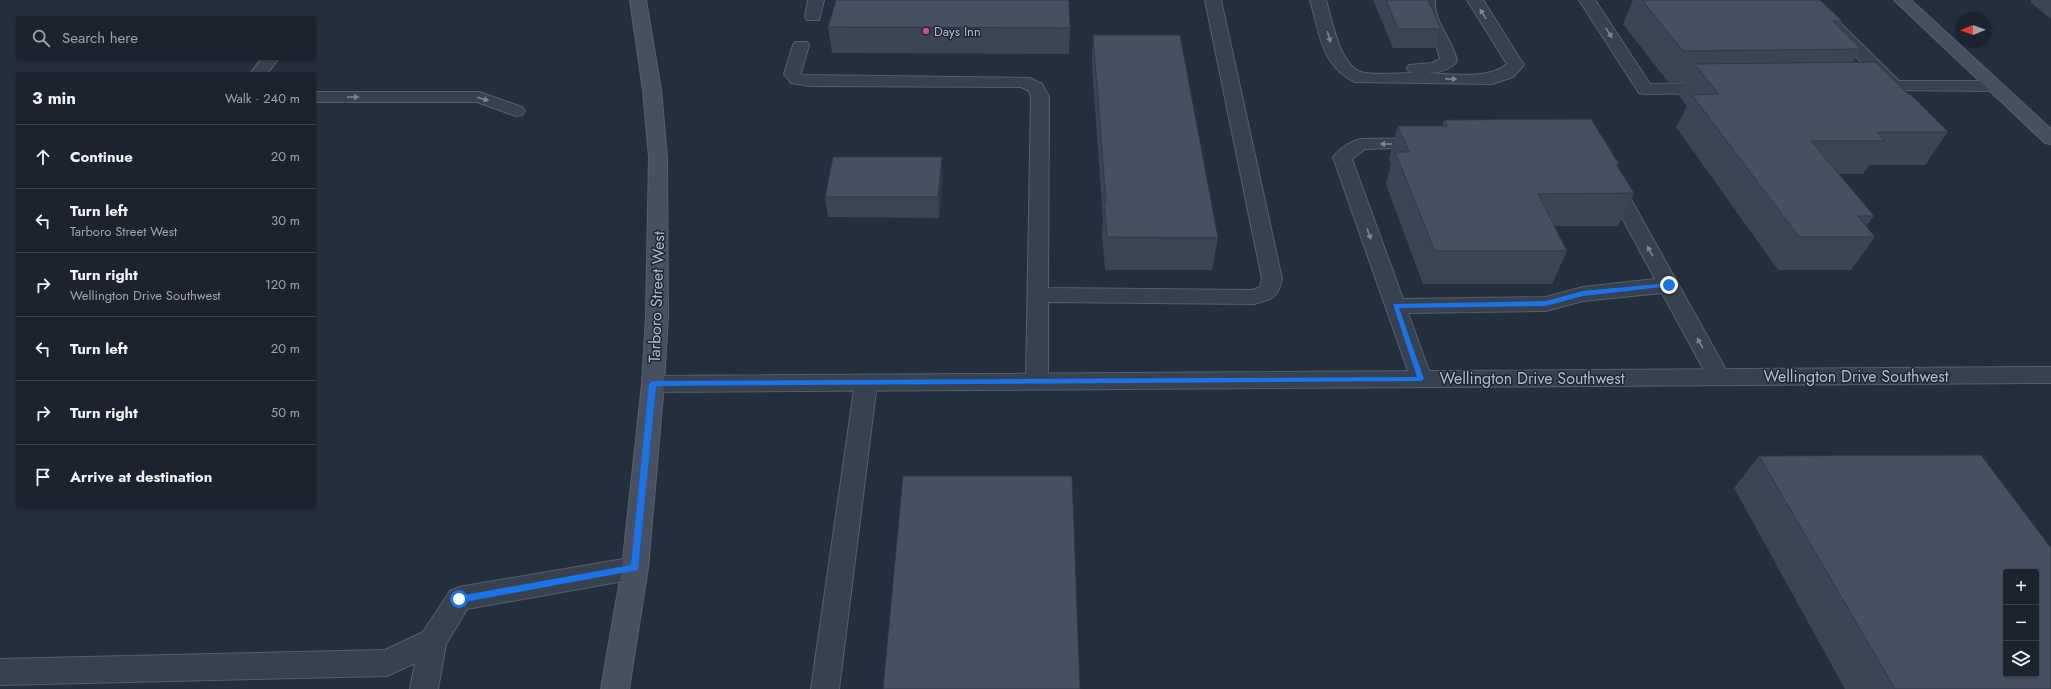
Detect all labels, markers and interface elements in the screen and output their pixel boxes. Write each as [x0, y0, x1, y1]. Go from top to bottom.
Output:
one-way arrow [1480, 8, 1487, 20]
north arrow [1955, 12, 1991, 48]
search box [16, 16, 316, 60]
place label: Days Inn [934, 22, 981, 41]
marker: Days Inn [921, 26, 931, 36]
icon: search [30, 27, 52, 49]
text: Search here [62, 27, 138, 49]
one-way arrow [1605, 27, 1612, 39]
one-way arrow [1326, 32, 1332, 44]
one-way arrow [1445, 76, 1458, 82]
text: 3 min [32, 86, 76, 110]
text: Walk · 240 m [225, 89, 300, 108]
one-way arrow [347, 94, 360, 100]
one-way arrow [477, 96, 489, 102]
one-way arrow [1380, 140, 1392, 147]
icon: ahead [32, 146, 54, 168]
text: Continue [70, 146, 133, 168]
text: 20 m [271, 147, 300, 166]
text: Turn left [70, 200, 128, 222]
icon: left [32, 210, 54, 232]
text: 30 m [271, 211, 300, 230]
text: Tarboro Street West [70, 222, 177, 241]
one-way arrow [1367, 228, 1373, 240]
street label: Tarboro Street West [643, 231, 670, 363]
one-way arrow [1647, 245, 1653, 257]
text: Turn right [70, 264, 138, 286]
icon: right [32, 274, 54, 296]
text: 120 m [265, 275, 300, 294]
route end [1660, 276, 1678, 294]
text: Wellington Drive Southwest [70, 286, 221, 305]
one-way arrow [1697, 337, 1704, 348]
icon: left [32, 338, 54, 360]
text: Turn left [70, 338, 128, 360]
text: 20 m [271, 339, 300, 358]
street label: Wellington Drive Southwest [1763, 365, 1949, 388]
street label: Wellington Drive Southwest [1439, 367, 1625, 390]
icon: right [32, 402, 54, 424]
text: Turn right [70, 402, 138, 424]
text: 50 m [271, 403, 300, 422]
icon: arrive [32, 466, 54, 488]
text: Arrive at destination [70, 466, 212, 488]
map controls [2003, 569, 2039, 677]
button: + [2003, 569, 2039, 605]
route start [450, 590, 468, 608]
button: − [2003, 605, 2039, 641]
button: layers [2003, 641, 2039, 677]

